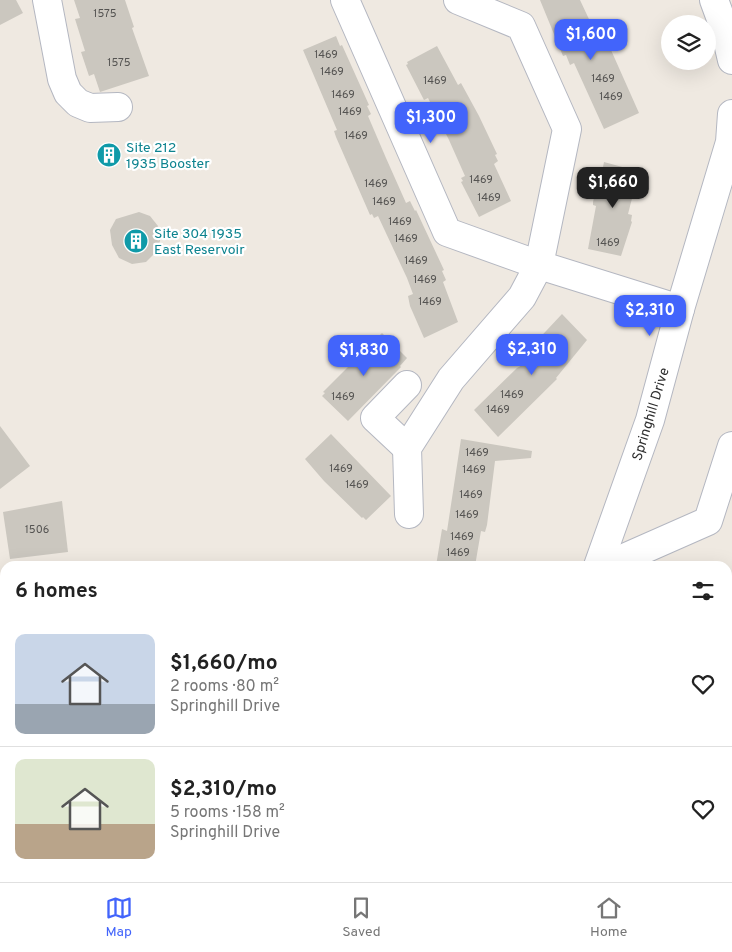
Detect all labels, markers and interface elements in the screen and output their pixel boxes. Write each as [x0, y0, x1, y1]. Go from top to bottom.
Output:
house number: 1575 [93, 7, 117, 21]
map controls [661, 15, 716, 70]
button: layers [661, 15, 716, 70]
pin: $1,600 [550, 18, 632, 61]
text: $1,600 [565, 25, 617, 45]
house number: 1469 [314, 48, 338, 62]
house number: 1575 [107, 56, 131, 70]
house number: 1469 [320, 65, 344, 79]
house number: 1469 [591, 72, 615, 86]
house number: 1469 [423, 74, 447, 88]
house number: 1469 [331, 88, 355, 102]
house number: 1469 [599, 90, 623, 104]
pin: $1,300 [390, 102, 472, 144]
house number: 1469 [338, 105, 362, 119]
text: $1,300 [406, 108, 456, 128]
house number: 1469 [344, 129, 368, 143]
place label: Site 212 1935 Booster [126, 140, 210, 173]
building icon: Site 212 1935 Booster [96, 142, 122, 168]
pin: $1,660 [572, 166, 654, 209]
house number: 1469 [469, 173, 493, 187]
text: $1,660 [588, 173, 638, 193]
house number: 1469 [364, 177, 388, 191]
house number: 1469 [477, 191, 501, 205]
house number: 1469 [372, 195, 396, 209]
house number: 1469 [388, 215, 412, 229]
place label: Site 304 1935 East Reservoir [154, 226, 245, 259]
building icon: Site 304 1935 East Reservoir [123, 228, 149, 254]
house number: 1469 [394, 232, 418, 246]
house number: 1469 [596, 236, 620, 250]
house number: 1469 [404, 254, 428, 268]
house number: 1469 [413, 273, 437, 287]
pin: $2,310 [609, 294, 691, 337]
house number: 1469 [418, 295, 442, 309]
text: $2,310 [625, 301, 675, 321]
pin: $1,830 [323, 334, 405, 377]
pin: $2,310 [491, 334, 573, 376]
text: $2,310 [507, 340, 557, 360]
text: $1,830 [339, 341, 389, 361]
street label: Springhill Drive [629, 366, 674, 463]
house number: 1469 [500, 388, 524, 402]
house number: 1469 [331, 390, 355, 404]
house number: 1469 [486, 403, 510, 417]
house number: 1469 [465, 446, 489, 460]
house number: 1469 [329, 462, 353, 476]
house number: 1469 [462, 463, 486, 477]
house number: 1469 [345, 478, 369, 492]
house number: 1469 [459, 488, 483, 502]
house number: 1469 [455, 508, 479, 522]
house number: 1506 [25, 523, 49, 537]
house number: 1469 [450, 530, 474, 544]
house number: 1469 [446, 546, 470, 560]
icon: filters [689, 577, 717, 605]
text: 6 homes [15, 578, 98, 605]
text: $1,660/mo [170, 650, 278, 677]
icon: home [55, 654, 115, 714]
icon: heart [689, 670, 717, 698]
text: 2 rooms · 80 m² [170, 677, 279, 697]
text: Springhill Drive [170, 697, 280, 717]
text: $2,310/mo [170, 776, 277, 803]
icon: home [55, 779, 115, 839]
icon: heart [689, 795, 717, 823]
text: 5 rooms · 158 m² [170, 803, 285, 823]
text: Springhill Drive [170, 823, 280, 843]
tab: Map [105, 894, 133, 941]
tab: Saved [342, 894, 381, 941]
tab: Home [590, 894, 627, 941]

